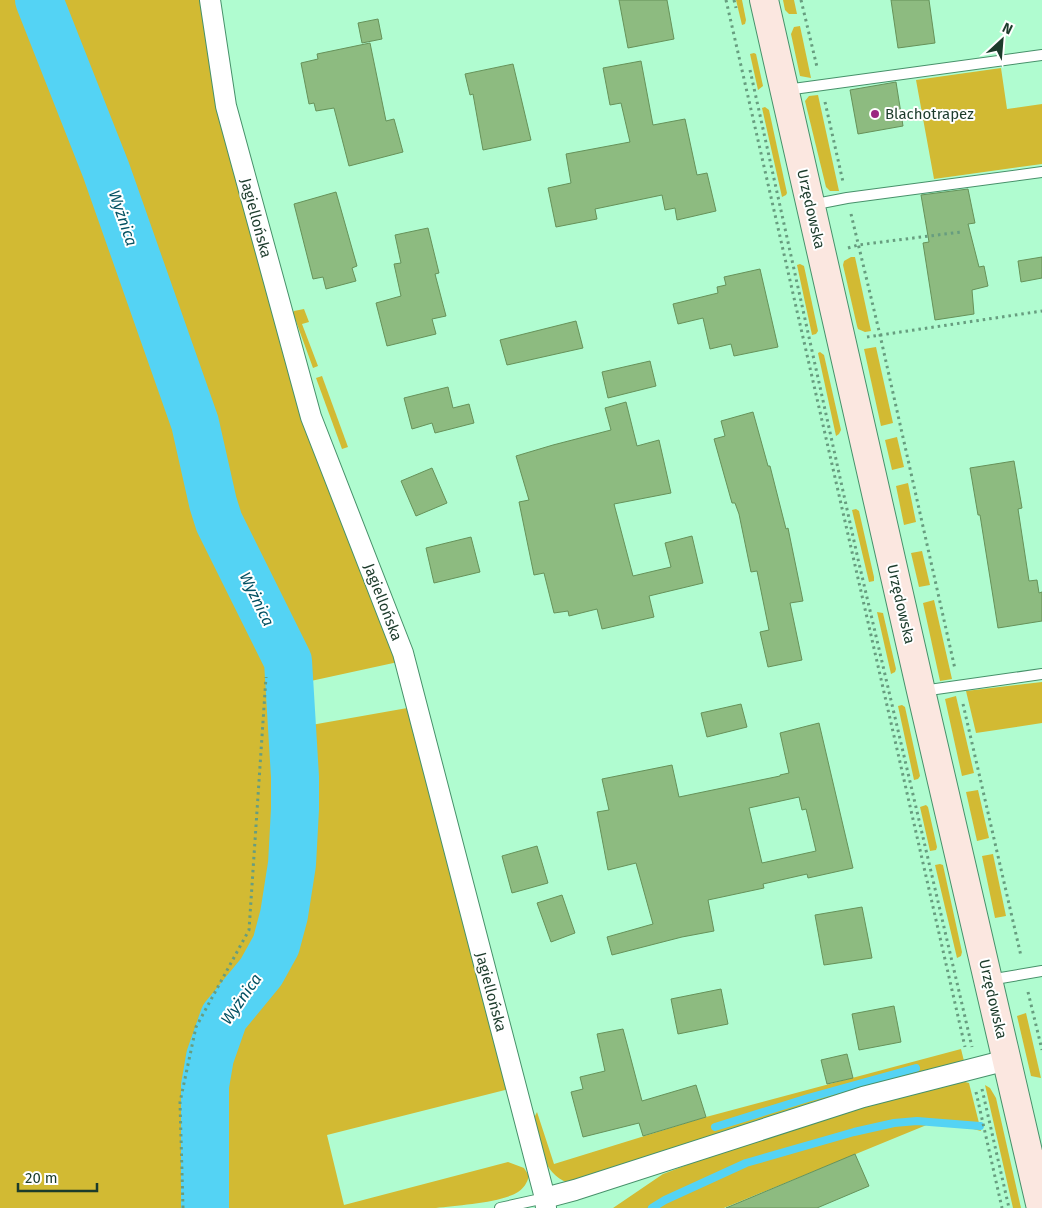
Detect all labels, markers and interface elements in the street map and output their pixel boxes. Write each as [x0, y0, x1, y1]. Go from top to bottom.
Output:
north arrow [977, 15, 1027, 65]
text: N [1000, 19, 1015, 38]
place label: Blachotrapez [885, 105, 974, 123]
marker: Blachotrapez [869, 108, 881, 120]
street label: Urzędowska [793, 167, 829, 251]
street label: Jagiellońska [237, 176, 275, 260]
water label: Wyżnica [105, 188, 141, 248]
street label: Jagiellońska [360, 561, 406, 643]
street label: Urzędowska [883, 562, 919, 646]
water label: Wyżnica [236, 569, 278, 629]
street label: Jagiellońska [472, 950, 510, 1034]
street label: Urzędowska [975, 957, 1011, 1041]
water label: Wyżnica [217, 970, 265, 1028]
scale bar [18, 1160, 96, 1192]
text: 20 m [25, 1169, 58, 1187]

